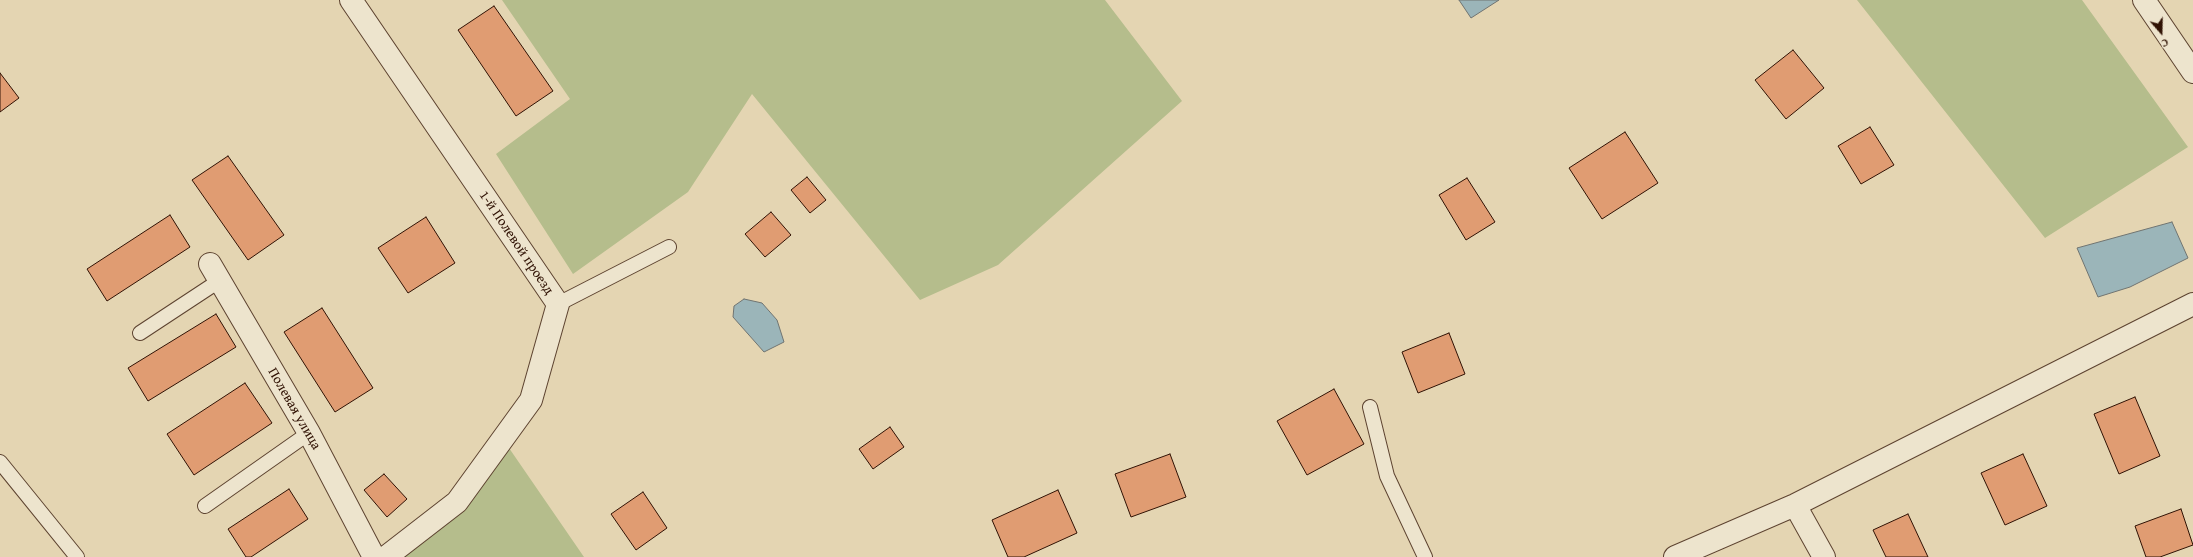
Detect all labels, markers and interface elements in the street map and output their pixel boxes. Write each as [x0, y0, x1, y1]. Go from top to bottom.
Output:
north arrow [2141, 12, 2181, 52]
text: С [2159, 35, 2171, 52]
street label: 1-й Полевой проезд [475, 188, 557, 298]
street label: Полевая улица [264, 365, 324, 453]

